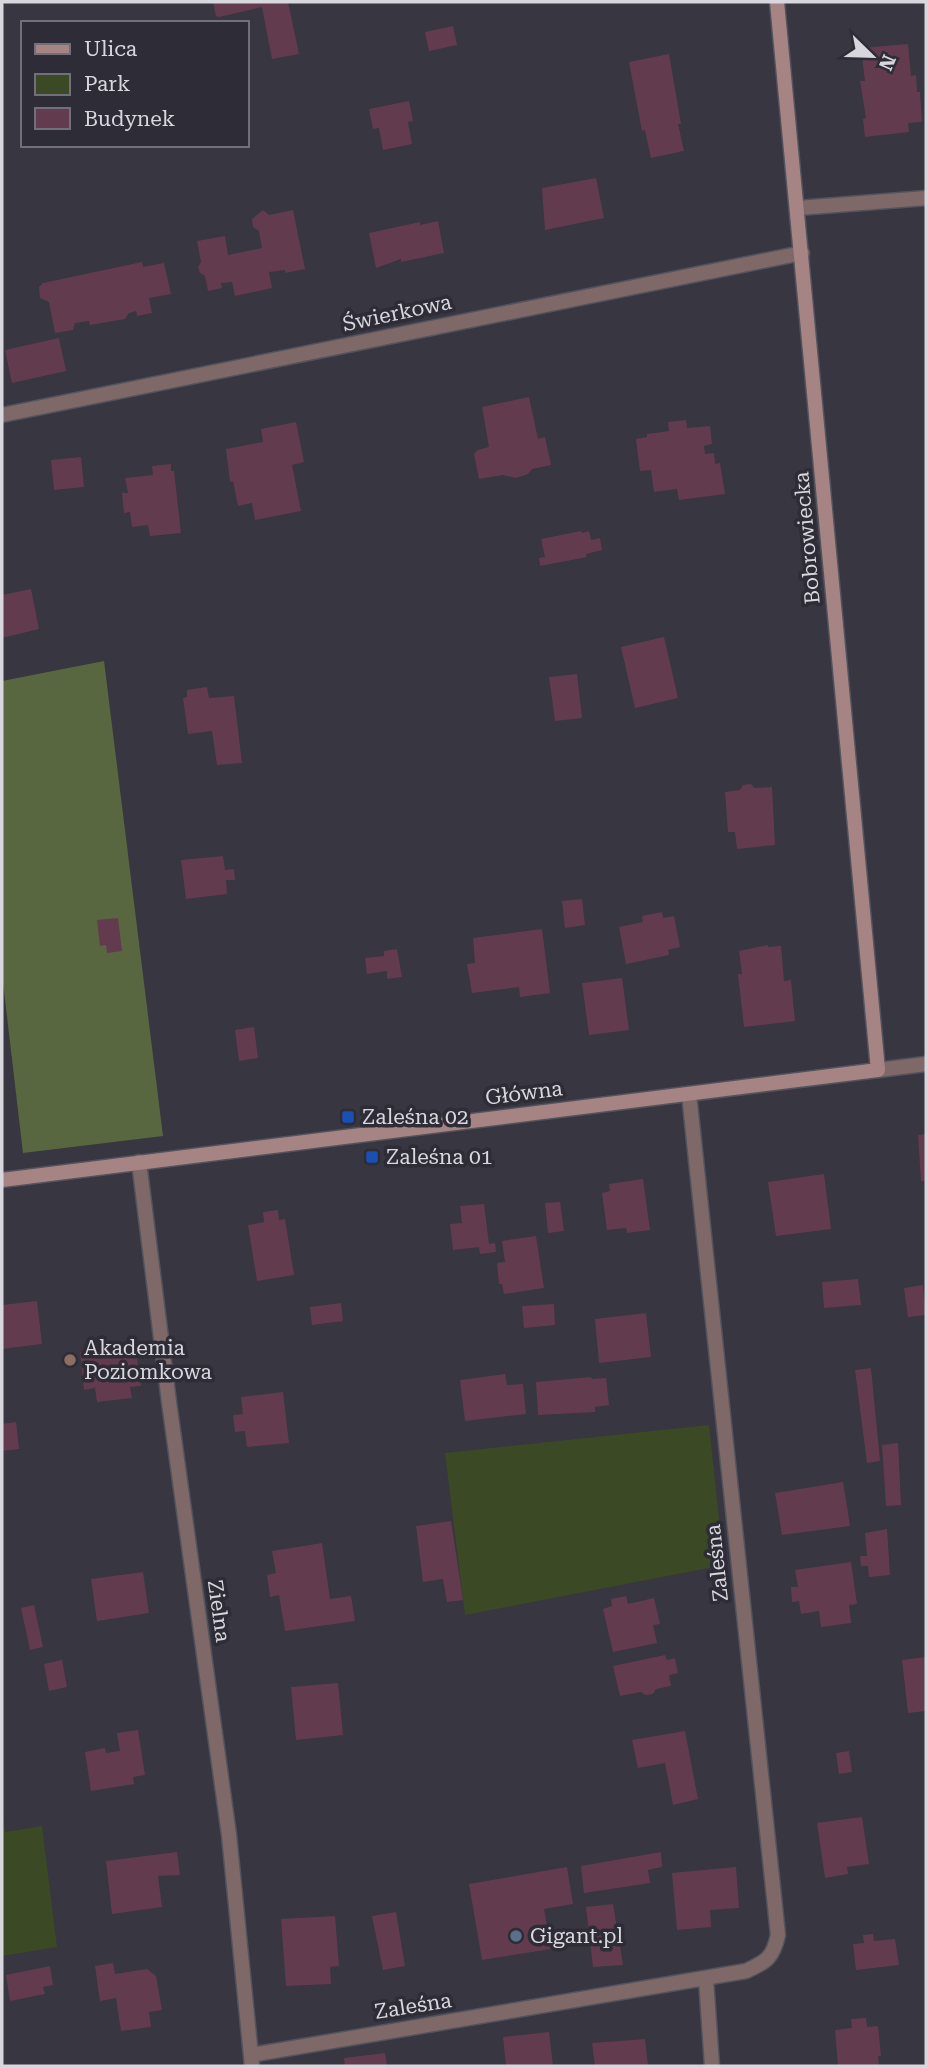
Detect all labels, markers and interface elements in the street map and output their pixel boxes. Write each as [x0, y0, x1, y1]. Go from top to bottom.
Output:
legend [21, 21, 248, 147]
north arrow [837, 21, 907, 91]
text: Ulica [84, 37, 138, 61]
text: N [874, 51, 901, 74]
text: Park [84, 72, 130, 96]
text: Budynek [84, 107, 175, 131]
street label: Świerkowa [340, 289, 454, 336]
street label: Bobrowiecka [789, 470, 825, 605]
street label: Główna [484, 1076, 565, 1110]
place label: Zaleśna 02 [362, 1105, 468, 1129]
marker: Zaleśna 02 [340, 1109, 356, 1125]
place label: Zaleśna 01 [386, 1145, 492, 1169]
marker: Zaleśna 01 [364, 1149, 380, 1165]
place label: Akademia Poziomkowa [84, 1336, 212, 1384]
marker: Akademia Poziomkowa [62, 1352, 78, 1368]
street label: Zaleśna [701, 1523, 733, 1603]
street label: Zielna [203, 1578, 235, 1644]
place label: Gigant.pl [530, 1924, 623, 1948]
marker: Gigant.pl [508, 1928, 524, 1944]
street label: Zaleśna [373, 1988, 454, 2024]

